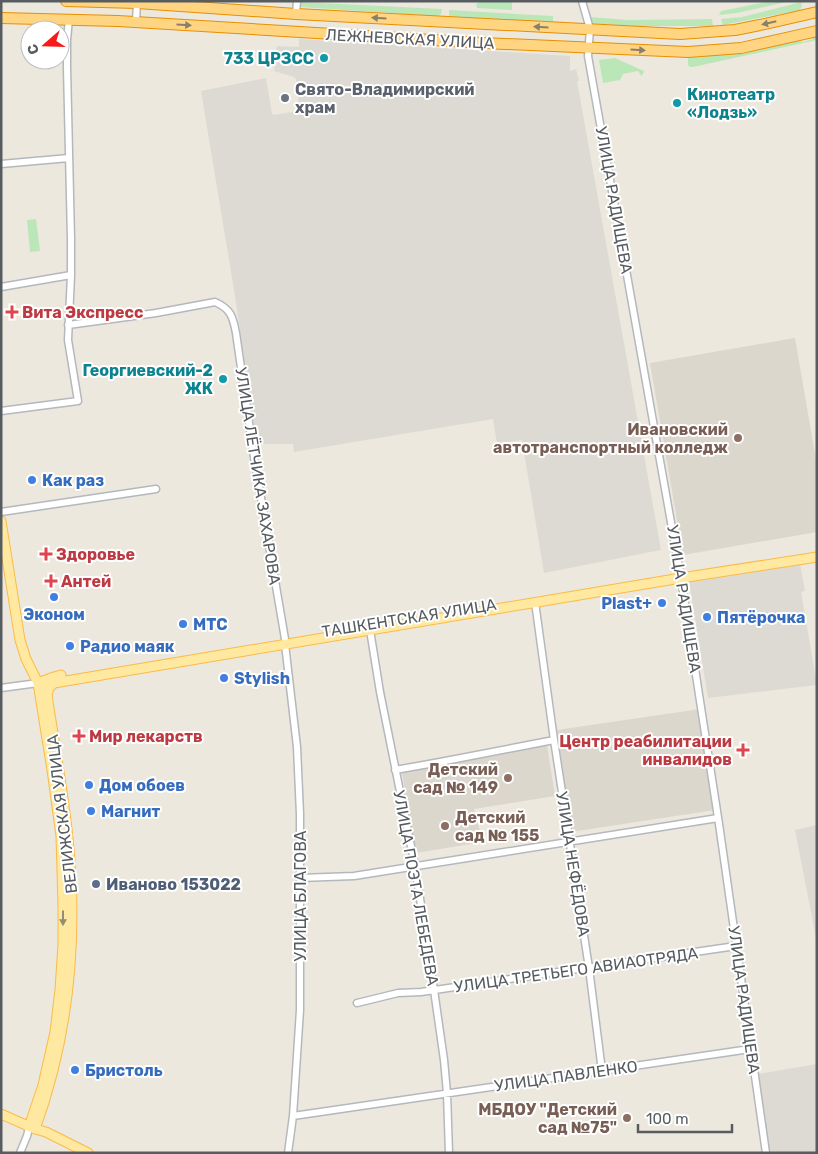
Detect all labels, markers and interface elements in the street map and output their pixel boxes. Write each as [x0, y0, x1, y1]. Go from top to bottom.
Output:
one-way arrow [370, 13, 386, 21]
one-way arrow [762, 19, 777, 27]
north arrow [20, 20, 70, 70]
one-way arrow [177, 22, 193, 30]
one-way arrow [533, 22, 549, 30]
street label: ЛЕЖНЕВСКАЯ УЛИЦА [325, 25, 495, 53]
text: С [24, 42, 43, 57]
one-way arrow [630, 47, 646, 55]
place label: 733 ЦРЗСС [224, 49, 314, 68]
marker: 733 ЦРЗСС [318, 52, 330, 64]
place label: Свято-Владимирский храм [295, 80, 475, 117]
place label: Кинотеатр «Лодзь» [687, 85, 775, 122]
marker: Свято-Владимирский храм [279, 92, 291, 104]
marker: Кинотеатр «Лодзь» [671, 97, 683, 109]
street label: УЛИЦА РАДИЩЕВА [592, 125, 636, 275]
place label: Вита Экспресс [22, 303, 144, 322]
marker: Вита Экспресс [6, 306, 18, 318]
place label: Георгиевский-2 ЖК [82, 361, 213, 398]
street label: УЛИЦА ЛЁТЧИКА ЗАХАРОВА [231, 366, 285, 586]
marker: Георгиевский-2 ЖК [217, 373, 229, 385]
place label: Ивановский автотранспортный колледж [493, 420, 728, 457]
marker: Ивановский автотранспортный колледж [732, 432, 744, 444]
place label: Как раз [42, 471, 104, 490]
marker: Как раз [26, 474, 38, 486]
street label: УЛИЦА РАДИЩЕВА [663, 524, 705, 675]
place label: Здоровье [56, 545, 135, 564]
marker: Здоровье [40, 548, 52, 560]
place label: Антей [61, 572, 111, 591]
marker: Антей [45, 575, 57, 587]
marker: Эконом [48, 591, 60, 603]
place label: Plast+ [601, 594, 652, 613]
street label: ТАШКЕНТСКАЯ УЛИЦА [320, 595, 498, 641]
marker: Plast+ [656, 597, 668, 609]
place label: Эконом [23, 605, 85, 624]
place label: Пятёрочка [717, 608, 806, 627]
marker: Пятёрочка [701, 611, 713, 623]
place label: МТС [193, 615, 228, 634]
marker: МТС [177, 618, 189, 630]
place label: Радио маяк [80, 637, 175, 656]
marker: Радио маяк [64, 640, 76, 652]
place label: Stylish [234, 669, 290, 688]
marker: Stylish [218, 672, 230, 684]
place label: Мир лекарств [89, 727, 203, 746]
marker: Мир лекарств [73, 730, 85, 742]
place label: Центр реабилитации инвалидов [559, 732, 732, 769]
street label: ВЕЛИЖСКАЯ УЛИЦА [43, 733, 81, 895]
marker: Центр реабилитации инвалидов [736, 743, 750, 757]
place label: Детский сад № 149 [413, 760, 498, 797]
marker: Детский сад № 149 [502, 772, 514, 784]
place label: Дом обоев [99, 776, 185, 795]
marker: Дом обоев [83, 779, 95, 791]
street label: УЛИЦА ПОЭТА ЛЕБЕДЕВА [389, 789, 443, 988]
street label: УЛИЦА НЕФЁДОВА [552, 790, 594, 938]
place label: Магнит [101, 802, 160, 821]
marker: Магнит [85, 805, 97, 817]
place label: Детский сад № 155 [455, 808, 539, 845]
marker: Детский сад № 155 [439, 820, 451, 832]
street label: УЛИЦА БЛАГОВА [291, 830, 310, 962]
place label: Иваново 153022 [106, 875, 241, 894]
marker: Иваново 153022 [90, 878, 102, 890]
one-way arrow [59, 911, 67, 927]
street label: УЛИЦА РАДИЩЕВА [724, 925, 764, 1076]
street label: УЛИЦА ТРЕТЬЕГО АВИАОТРЯДА [453, 943, 699, 997]
street label: УЛИЦА ПАВЛЕНКО [493, 1057, 639, 1095]
place label: Бристоль [85, 1061, 163, 1080]
marker: Бристоль [69, 1064, 81, 1076]
place label: МБДОУ "Детский сад №75" [478, 1100, 617, 1137]
scale bar [638, 1102, 732, 1134]
text: 100 m [646, 1110, 688, 1128]
marker: МБДОУ "Детский сад №75" [621, 1112, 633, 1124]

